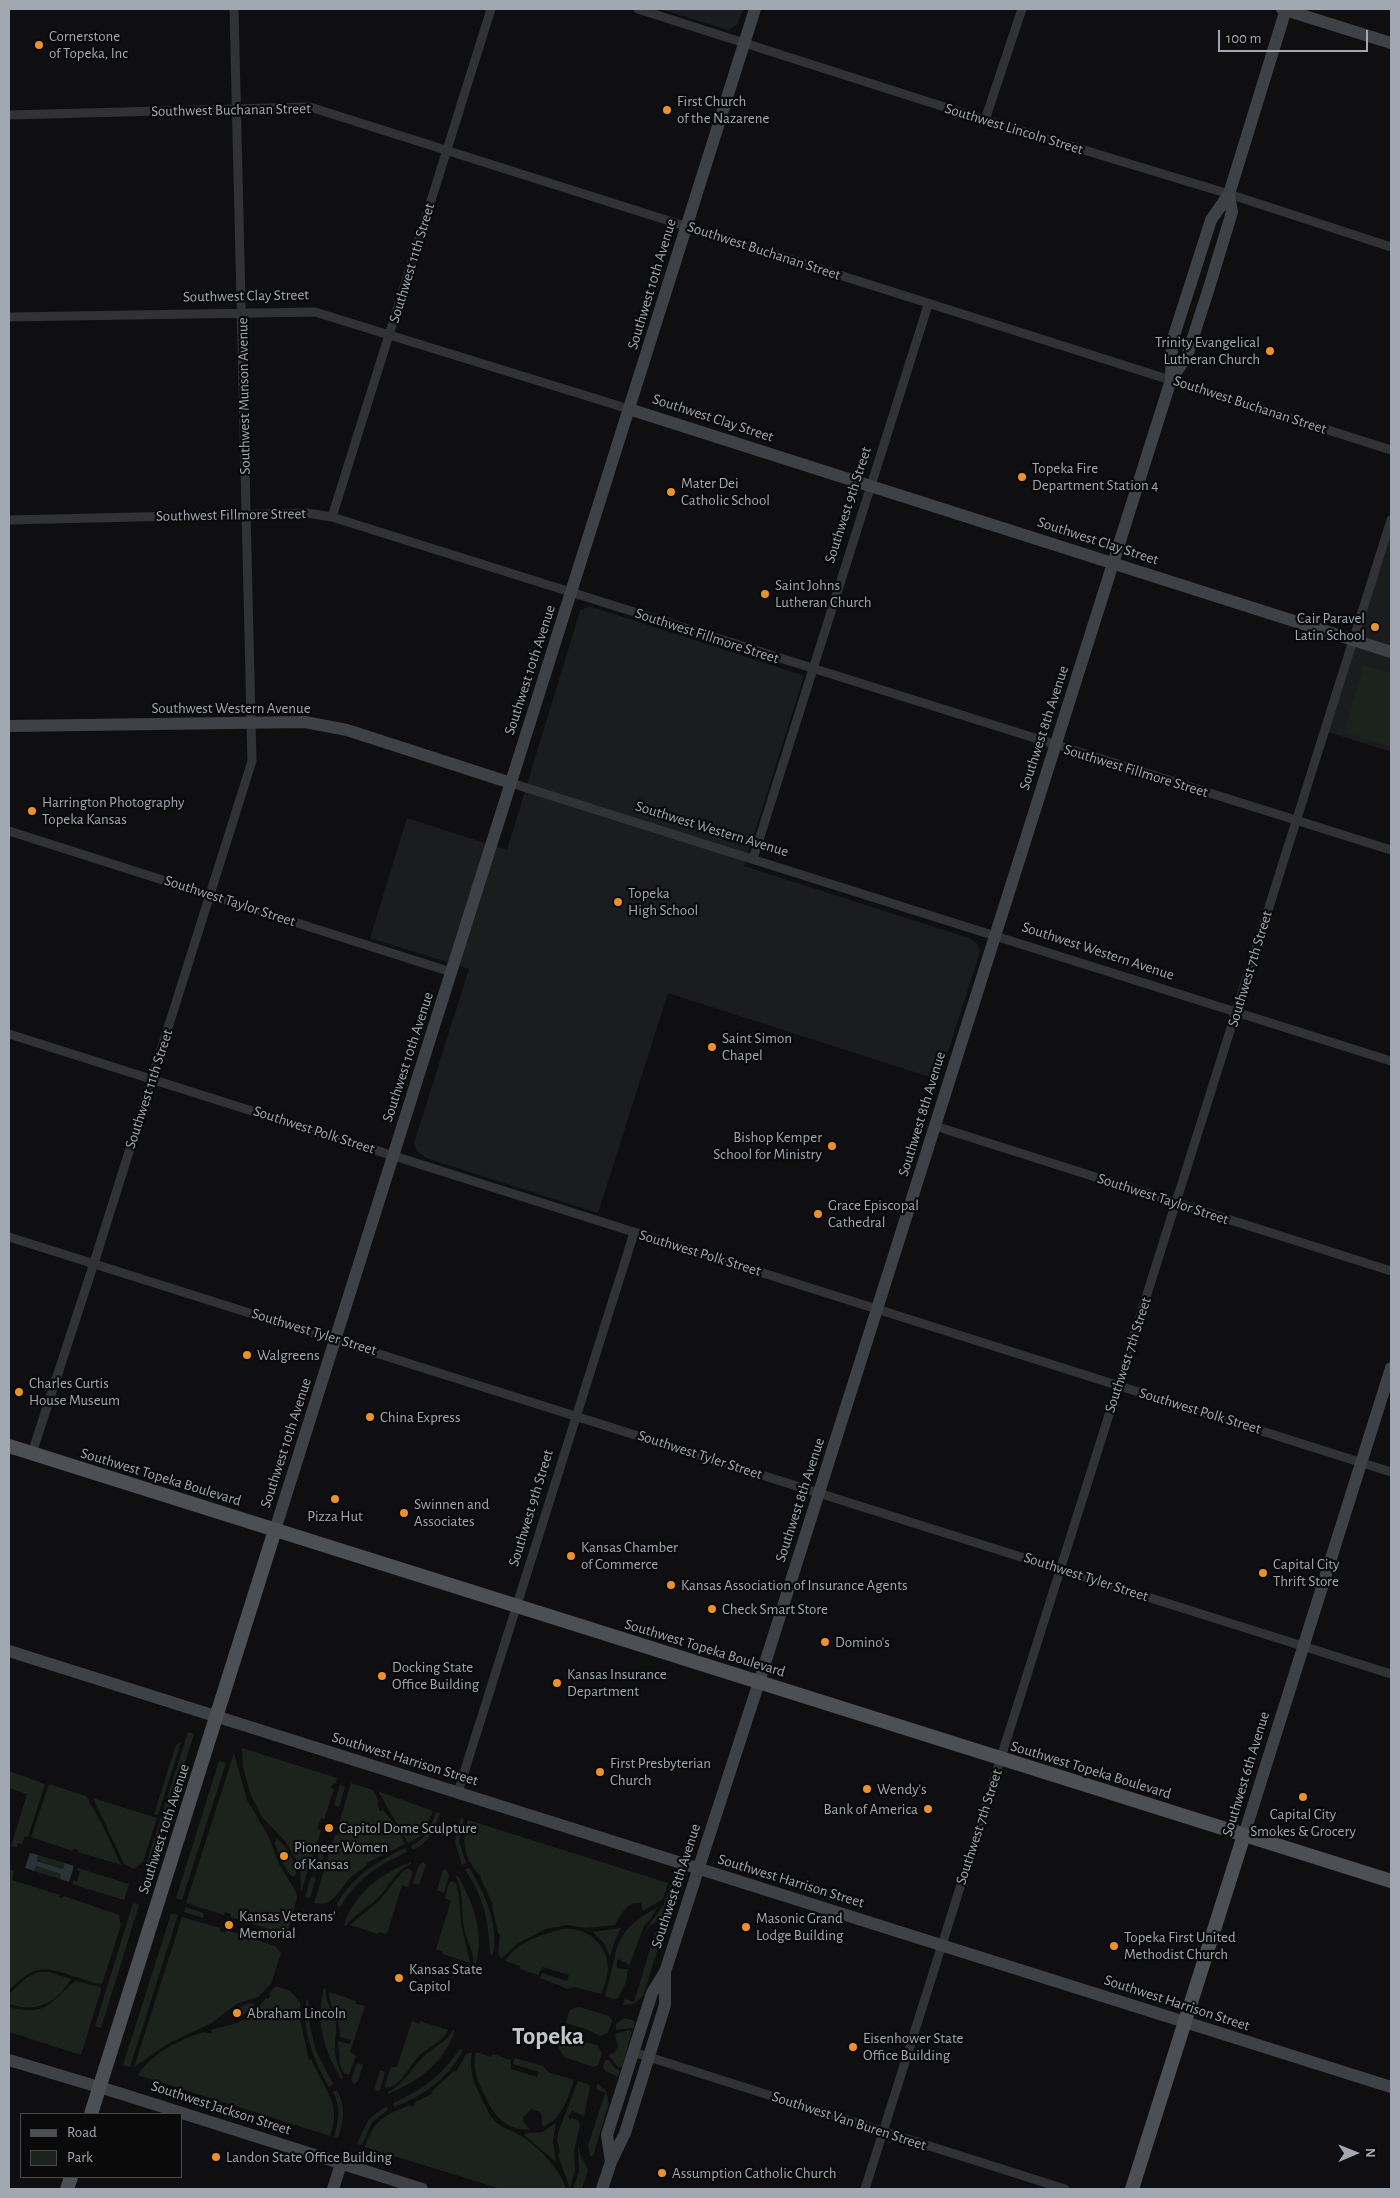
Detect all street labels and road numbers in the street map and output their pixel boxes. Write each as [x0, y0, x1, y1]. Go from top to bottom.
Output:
street label: Southwest Lincoln Street [943, 99, 1085, 159]
street label: Southwest Buchanan Street [151, 100, 311, 120]
street label: Southwest 11th Street [385, 201, 439, 325]
street label: Southwest 10th Avenue [624, 217, 680, 351]
street label: Southwest Buchanan Street [685, 218, 843, 284]
street label: Southwest Clay Street [183, 286, 309, 306]
street label: Southwest Munson Avenue [234, 317, 254, 475]
street label: Southwest Buchanan Street [1171, 372, 1329, 438]
street label: Southwest Clay Street [650, 390, 776, 446]
street label: Southwest 9th Street [821, 445, 875, 565]
street label: Southwest Fillmore Street [156, 505, 306, 525]
street label: Southwest Clay Street [1035, 513, 1161, 569]
street label: Southwest 10th Avenue [500, 603, 560, 737]
street label: Southwest Fillmore Street [633, 604, 781, 668]
street label: Southwest 8th Avenue [1015, 664, 1073, 792]
street label: Southwest Western Avenue [151, 699, 311, 717]
street label: Southwest Fillmore Street [1062, 740, 1210, 802]
street label: Southwest Western Avenue [633, 797, 791, 861]
street label: Southwest Taylor Street [162, 871, 298, 931]
street label: Southwest 7th Street [1224, 909, 1276, 1029]
street label: Southwest Western Avenue [1020, 918, 1176, 984]
street label: Southwest 10th Avenue [378, 990, 438, 1124]
street label: Southwest 11th Street [121, 1027, 177, 1151]
street label: Southwest 8th Avenue [894, 1049, 950, 1179]
street label: Southwest Polk Street [251, 1102, 377, 1158]
street label: Southwest Taylor Street [1095, 1169, 1231, 1229]
street label: Southwest Polk Street [637, 1226, 763, 1280]
street label: Southwest 7th Street [1101, 1295, 1155, 1415]
street label: Southwest Tyler Street [249, 1304, 379, 1360]
street label: Southwest 10th Avenue [256, 1376, 316, 1510]
street label: Southwest Polk Street [1137, 1384, 1263, 1438]
street label: Southwest Tyler Street [636, 1426, 764, 1484]
street label: Southwest 8th Avenue [771, 1436, 829, 1564]
street label: Southwest Topeka Boulevard [79, 1444, 243, 1510]
street label: Southwest 9th Street [505, 1447, 557, 1569]
street label: Southwest Tyler Street [1022, 1548, 1150, 1606]
street label: Southwest Topeka Boulevard [623, 1615, 787, 1681]
street label: Southwest 6th Avenue [1218, 1709, 1274, 1839]
street label: Southwest Harrison Street [330, 1728, 480, 1790]
street label: Southwest Topeka Boulevard [1009, 1737, 1173, 1803]
street label: Southwest 10th Avenue [134, 1762, 194, 1896]
street label: Southwest 7th Street [952, 1767, 1006, 1887]
street label: Southwest 8th Avenue [647, 1822, 705, 1950]
street label: Southwest Harrison Street [716, 1850, 866, 1912]
street label: Southwest Harrison Street [1102, 1971, 1252, 2035]
street label: Southwest Jackson Street [149, 2077, 293, 2139]
street label: Southwest Van Buren Street [770, 2088, 928, 2154]

